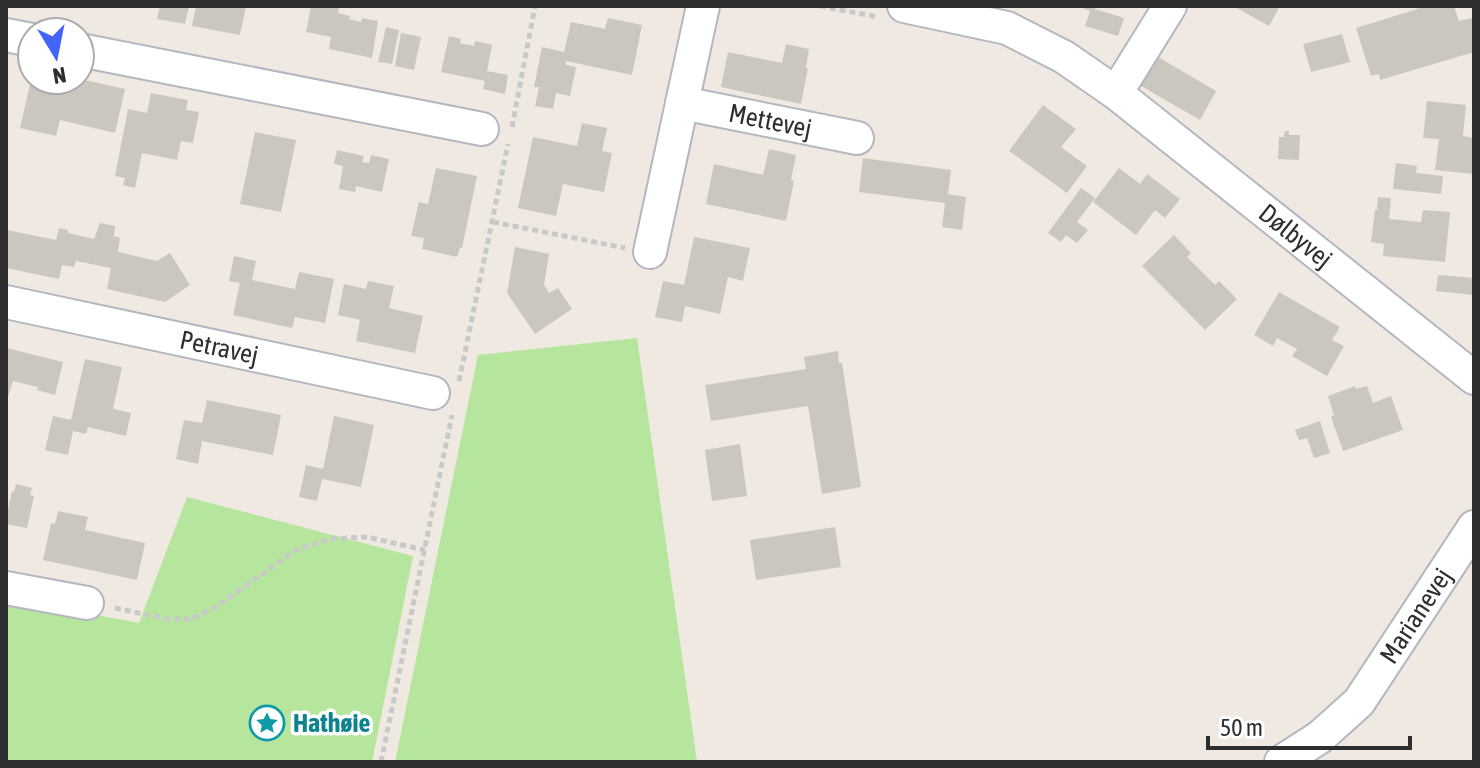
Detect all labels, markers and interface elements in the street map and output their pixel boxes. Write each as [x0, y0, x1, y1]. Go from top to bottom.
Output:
north arrow [16, 16, 96, 96]
text: N [51, 62, 68, 90]
street label: Mettevej [726, 98, 814, 144]
street label: Dølbyvej [1253, 198, 1338, 274]
street label: Petravej [177, 325, 261, 370]
street label: Marianevej [1374, 562, 1458, 669]
scale bar [1208, 700, 1410, 750]
place icon: Hathøie [248, 704, 286, 742]
place label: Hathøie [293, 708, 370, 738]
text: 50 m [1220, 714, 1263, 741]

